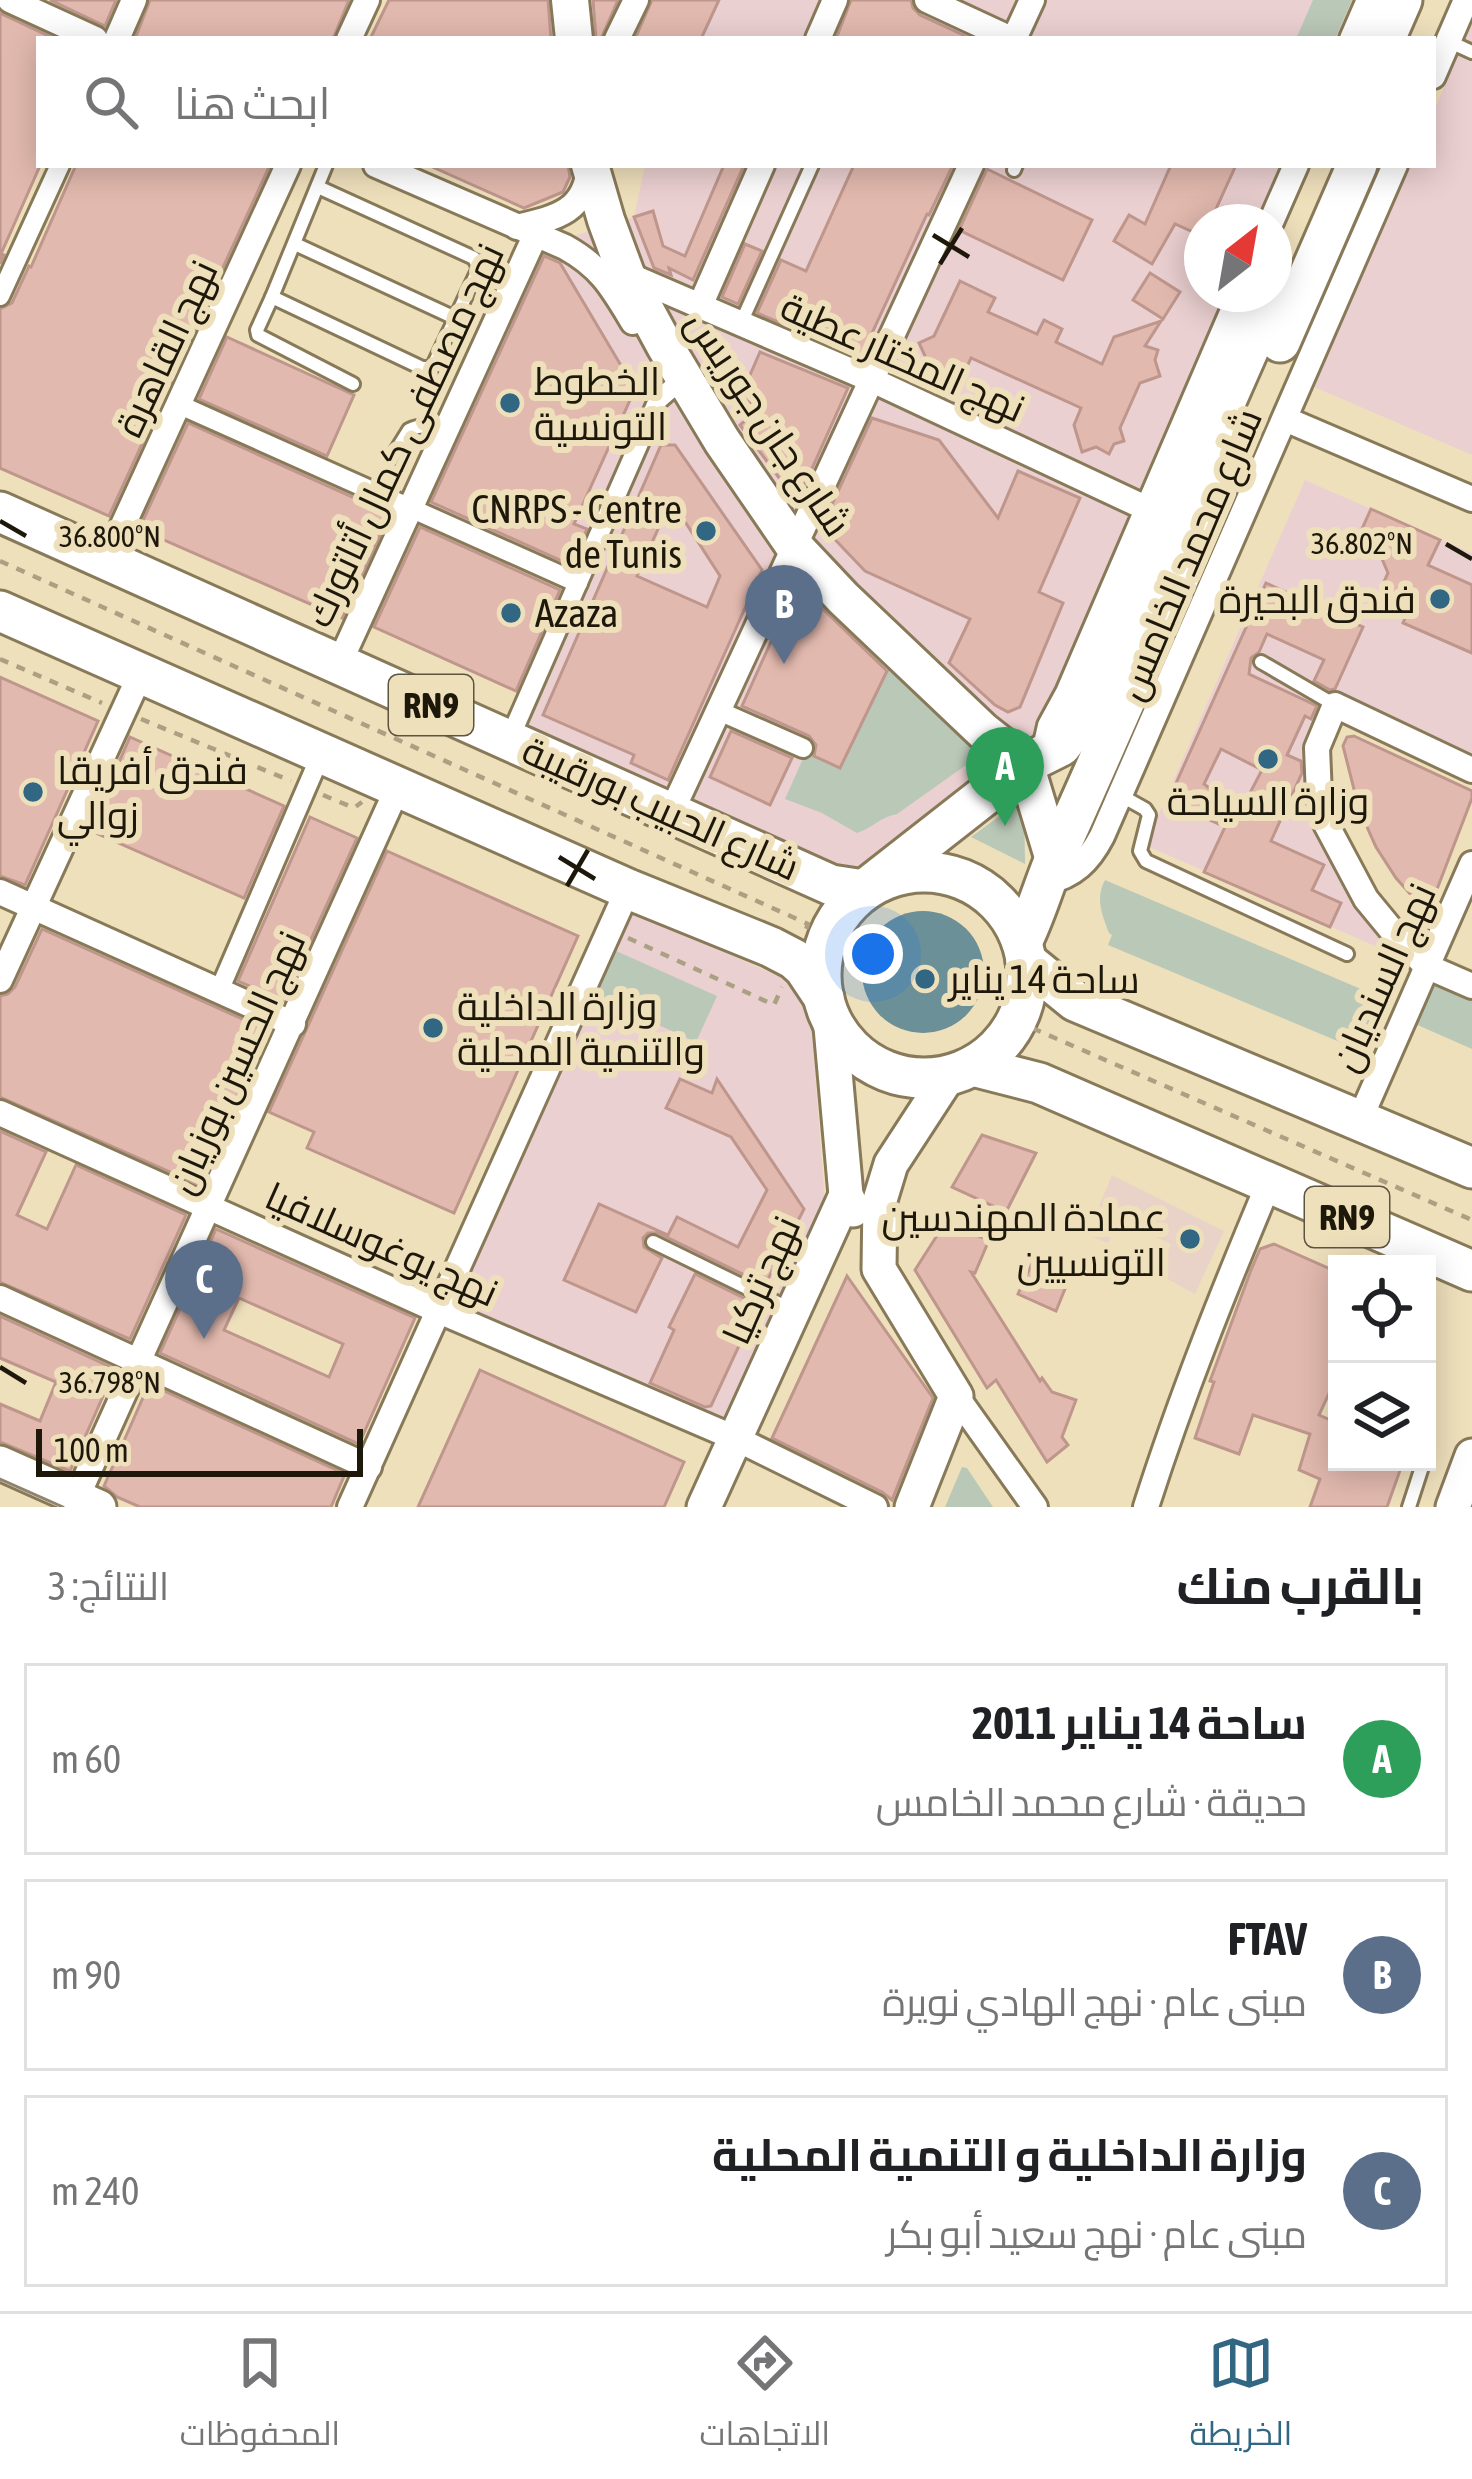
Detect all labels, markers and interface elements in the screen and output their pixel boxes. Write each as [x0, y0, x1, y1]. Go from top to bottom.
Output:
search box [36, 36, 1436, 168]
icon: search [78, 69, 144, 135]
text: ابحث هنا [174, 77, 331, 129]
north arrow [1184, 204, 1292, 312]
street label: نهج مصطفى كمال أتاتورك [294, 235, 517, 636]
street label: نهج القاهرة [106, 253, 230, 445]
street label: نهج المختار عطية [772, 284, 1032, 435]
street label: شارع جان جوريس [673, 302, 860, 547]
place label: الخطوط التونسية [534, 359, 667, 449]
marker: الخطوط التونسية [497, 390, 523, 416]
street label: شارع محمد الخامس [1108, 402, 1275, 708]
place label: CNRPS - Centre de Tunis [471, 487, 682, 576]
marker: CNRPS - Centre de Tunis [693, 518, 719, 544]
text: 36.800°N [59, 519, 161, 553]
text: 36.802°N [1311, 526, 1413, 560]
pin: B [745, 565, 823, 664]
place label: فندق البحيرة [1219, 577, 1416, 623]
marker: فندق البحيرة [1427, 586, 1453, 612]
place label: Azaza [535, 591, 618, 635]
marker: Azaza [498, 600, 524, 626]
road number: RN9 [389, 675, 473, 735]
street label: شارع الحبيب بورقيبة [514, 727, 806, 893]
pin: A [966, 727, 1044, 826]
place label: فندق أفريقا زوالي [57, 746, 248, 846]
marker: وزارة السياحة [1255, 746, 1281, 772]
marker: فندق أفريقا زوالي [20, 779, 46, 805]
place label: وزارة السياحة [1167, 779, 1369, 824]
street label: نهج السنديان [1322, 876, 1449, 1080]
street label: نهج الحسين بوزيان [158, 924, 318, 1202]
your location [843, 924, 903, 984]
place label: ساحة 14 يناير [947, 957, 1140, 1002]
marker: ساحة 14 يناير [912, 966, 938, 992]
place label: وزارة الداخلية والتنمية المحلية [457, 984, 705, 1074]
marker: وزارة الداخلية والتنمية المحلية [420, 1015, 446, 1041]
street label: نهج يوغوسلافيا [257, 1173, 505, 1319]
road number: RN9 [1305, 1187, 1389, 1247]
place label: عمادة المهندسين التونسيين [882, 1195, 1166, 1286]
street label: نهج تركيا [713, 1209, 813, 1353]
marker: عمادة المهندسين التونسيين [1177, 1226, 1203, 1252]
pin: C [165, 1240, 243, 1339]
map controls [1328, 1255, 1436, 1471]
button: locate [1328, 1255, 1436, 1363]
button: layers [1328, 1363, 1436, 1471]
text: 36.798°N [59, 1365, 161, 1399]
scale bar [36, 1423, 363, 1476]
text: 100 m [54, 1431, 129, 1469]
text: بالقرب منك [1176, 1556, 1424, 1615]
text: النتائج: 3 [48, 1564, 169, 1608]
text: ساحة 14 يناير 2011 [972, 1697, 1307, 1749]
text: 60 m [51, 1737, 121, 1781]
text: A [1372, 1737, 1392, 1781]
text: حديقة · شارع محمد الخامس [876, 1780, 1307, 1824]
text: FTAV [1228, 1913, 1307, 1965]
text: 90 m [51, 1953, 121, 1997]
text: B [1373, 1953, 1391, 1997]
text: مبنى عام · نهج الهادي نويرة [882, 1980, 1307, 2024]
text: وزارة الداخلية و التنمية المحلية [712, 2129, 1307, 2181]
text: 240 m [51, 2169, 139, 2213]
text: C [1373, 2169, 1391, 2213]
text: مبنى عام · نهج سعيد أبو بكر [887, 2212, 1307, 2256]
tab: المحفوظات [180, 2330, 340, 2464]
tab: الاتجاهات [700, 2330, 830, 2464]
tab: الخريطة [1189, 2330, 1292, 2464]

